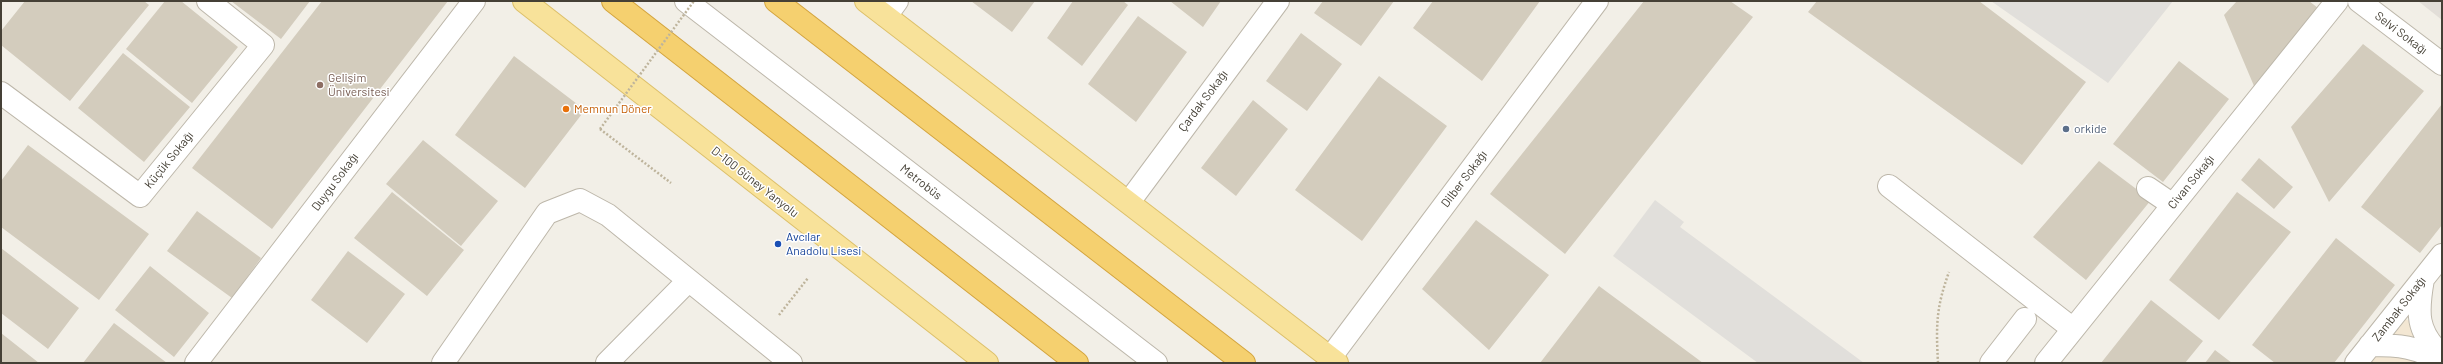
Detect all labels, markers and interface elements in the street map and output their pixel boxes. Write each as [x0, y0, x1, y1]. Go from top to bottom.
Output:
street label: Selvi Sokağı [2372, 9, 2430, 57]
street label: Çardak Sokağı [1175, 67, 1231, 135]
place label: Gelişim Üniversitesi [328, 71, 390, 99]
marker: Gelişim Üniversitesi [315, 80, 325, 90]
place label: Memnun Döner [574, 102, 652, 116]
marker: Memnun Döner [561, 104, 571, 114]
place label: orkide [2074, 122, 2107, 136]
marker: orkide [2061, 124, 2071, 134]
street label: Küçük Sokağı [142, 128, 196, 192]
street label: D-100 Güney Yanyolu [709, 144, 801, 220]
street label: Dilber Sokağı [1438, 148, 1490, 210]
street label: Duygu Sokağı [309, 150, 361, 214]
street label: Civan Sokağı [2165, 152, 2217, 212]
street label: Metrobüs [897, 161, 945, 203]
place label: Avcılar Anadolu Lisesi [786, 230, 861, 258]
marker: Avcılar Anadolu Lisesi [773, 239, 783, 249]
street label: Zambak Sokağı [2369, 274, 2429, 344]

